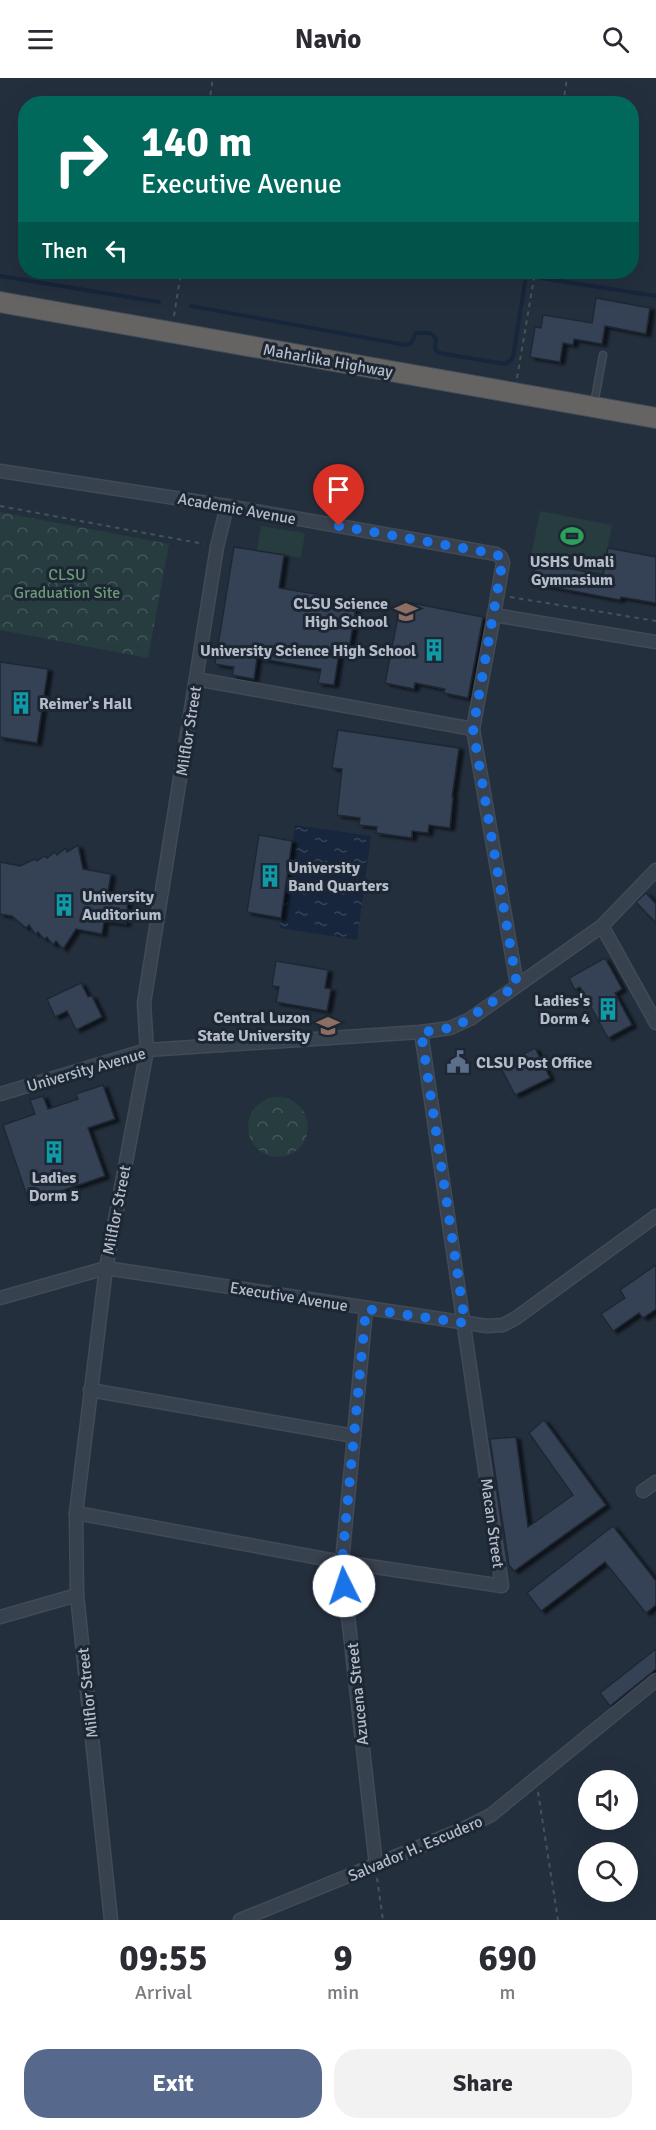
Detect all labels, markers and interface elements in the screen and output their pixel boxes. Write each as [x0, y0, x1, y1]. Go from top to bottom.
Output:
icon: menu [24, 23, 57, 56]
text: Navio [295, 23, 361, 56]
icon: search [599, 23, 632, 56]
text: 140 m [141, 117, 252, 168]
icon: right [42, 120, 120, 198]
text: Executive Avenue [141, 168, 342, 201]
icon: left [100, 234, 133, 267]
text: Then [42, 237, 88, 264]
street label: Maharlika Highway [261, 340, 395, 382]
pin [313, 464, 364, 526]
icon: arrive [322, 473, 355, 506]
street label: Academic Avenue [176, 489, 298, 529]
sports icon: USHS Umali Gymnasium [559, 523, 585, 549]
place label: USHS Umali Gymnasium [530, 552, 614, 590]
park label: CLSU Graduation Site [14, 565, 120, 603]
place label: CLSU Science High School [293, 594, 388, 632]
school or university icon: CLSU Science High School [393, 599, 419, 625]
building icon: University Science High School [421, 637, 447, 663]
place label: University Science High School [200, 641, 416, 661]
street label: Milflor Street [172, 684, 206, 778]
building icon: Reimer's Hall [8, 690, 34, 716]
place label: Reimer's Hall [39, 694, 132, 714]
place label: University Band Quarters [288, 858, 389, 896]
building icon: University Band Quarters [257, 863, 283, 889]
place label: University Auditorium [82, 887, 161, 925]
building icon: University Auditorium [51, 892, 77, 918]
place label: Ladies's Dorm 4 [534, 991, 590, 1029]
building icon: Ladies's Dorm 4 [595, 996, 621, 1022]
place label: Central Luzon State University [198, 1008, 310, 1046]
school or university icon: Central Luzon State University [315, 1013, 341, 1039]
street label: University Avenue [25, 1043, 148, 1096]
public building icon: CLSU Post Office [445, 1049, 471, 1075]
place label: CLSU Post Office [476, 1053, 592, 1073]
building icon: Ladies Dorm 5 [41, 1139, 67, 1165]
street label: Milflor Street [98, 1163, 136, 1257]
place label: Ladies Dorm 5 [29, 1168, 79, 1206]
street label: Executive Avenue [229, 1278, 349, 1316]
street label: Macan Street [476, 1477, 508, 1570]
position arrow [312, 1554, 376, 1618]
street label: Azucena Street [343, 1641, 373, 1746]
street label: Milflor Street [73, 1646, 103, 1739]
map controls [578, 1770, 638, 1902]
button: sound [578, 1770, 638, 1830]
street label: Salvador H. Escudero [345, 1812, 486, 1886]
button: search [578, 1842, 638, 1902]
text: 09:55 [119, 1936, 208, 1981]
text: 9 [333, 1936, 353, 1981]
text: 690 [478, 1936, 537, 1981]
text: Arrival [135, 1980, 192, 2005]
text: min [327, 1980, 359, 2005]
text: m [500, 1980, 516, 2005]
button: Exit [24, 2049, 322, 2118]
button: Share [334, 2049, 632, 2118]

